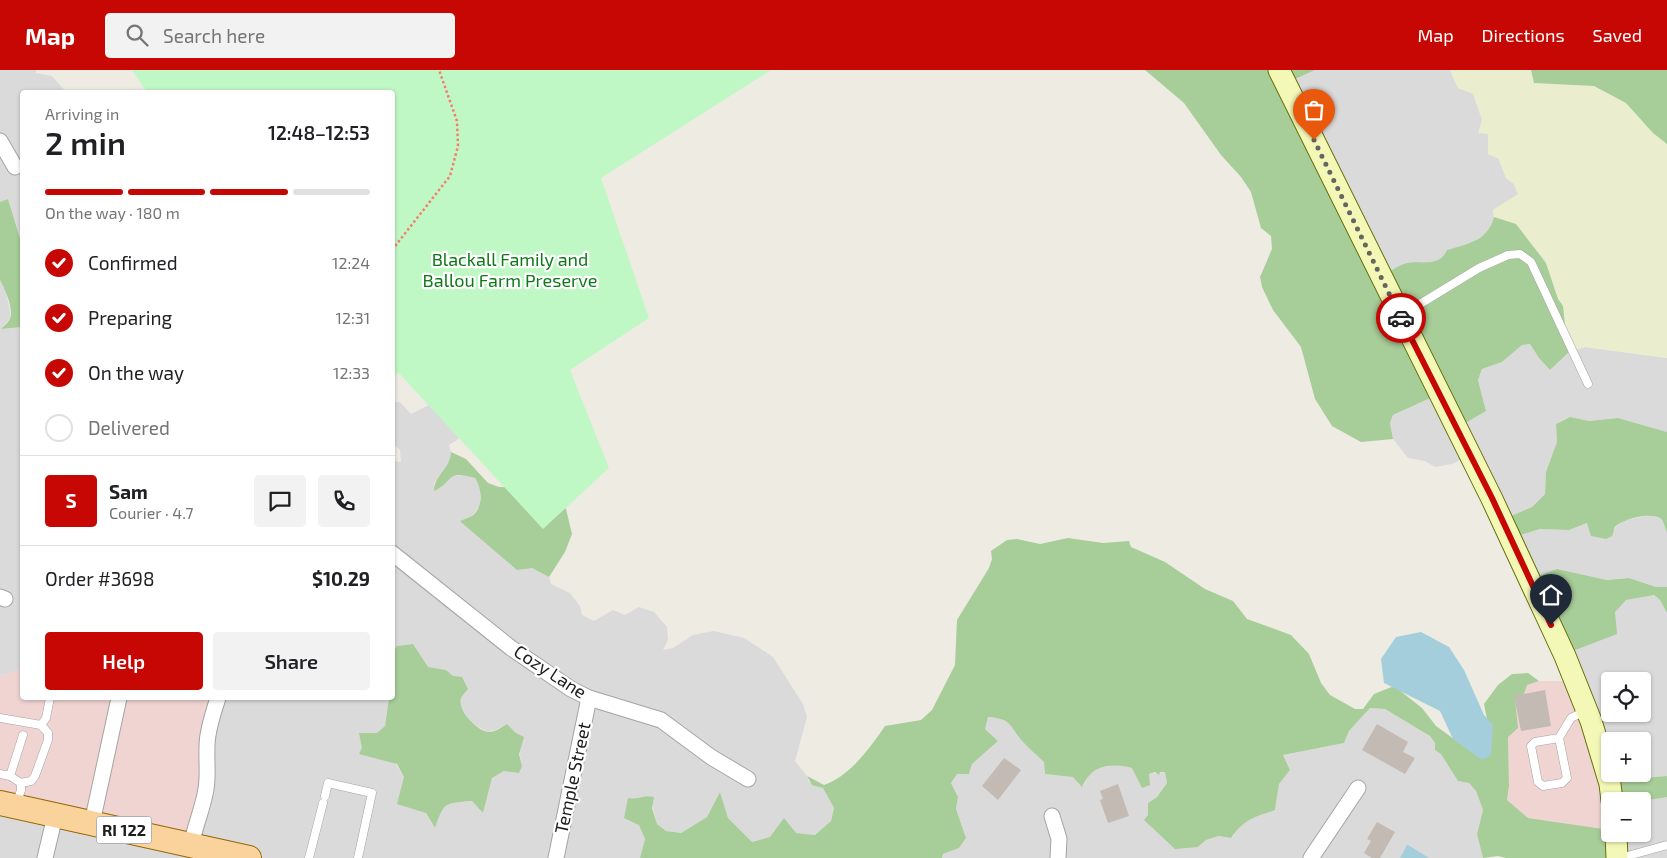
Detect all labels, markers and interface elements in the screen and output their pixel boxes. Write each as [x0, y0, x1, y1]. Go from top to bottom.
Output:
search box [105, 13, 455, 58]
text: Map [25, 21, 75, 50]
icon: search [123, 21, 151, 49]
text: Search here [163, 24, 265, 47]
text: Map [1417, 24, 1454, 46]
text: Directions [1482, 24, 1565, 46]
text: Saved [1593, 24, 1642, 46]
pin [1293, 89, 1335, 140]
icon: bag [1300, 96, 1328, 124]
text: Arriving in [45, 104, 119, 123]
text: 12:48–12:53 [268, 121, 370, 144]
text: 2 min [45, 123, 126, 161]
text: On the way · 180 m [45, 203, 180, 222]
park label: Blackall Family and Ballou Farm Preserve [423, 248, 597, 291]
icon: check [45, 249, 73, 277]
text: Confirmed [88, 251, 178, 274]
text: 12:24 [332, 253, 370, 272]
courier [1376, 293, 1426, 343]
icon: check [45, 304, 73, 332]
icon: car [1387, 304, 1415, 332]
text: Preparing [88, 306, 172, 329]
text: 12:31 [336, 308, 370, 327]
icon: check [45, 359, 73, 387]
text: On the way [88, 361, 184, 384]
text: 12:33 [333, 363, 370, 382]
text: Delivered [88, 416, 170, 439]
button: chat [254, 475, 306, 527]
button: phone [318, 475, 370, 527]
text: Sam [109, 480, 148, 503]
text: S [65, 489, 77, 512]
text: Courier · 4.7 [109, 503, 193, 522]
text: Order #3698 [45, 567, 155, 590]
text: $10.29 [312, 567, 370, 590]
pin [1530, 574, 1572, 625]
icon: home [1537, 581, 1565, 609]
button: Help [45, 632, 203, 690]
button: Share [213, 632, 370, 690]
street label: Cozy Lane [510, 640, 591, 703]
map controls [1601, 672, 1651, 842]
button: locate [1601, 672, 1651, 722]
street label: Temple Street [549, 720, 595, 836]
button: + [1601, 732, 1651, 782]
button: − [1601, 792, 1651, 842]
road number: RI 122 [96, 816, 152, 844]

